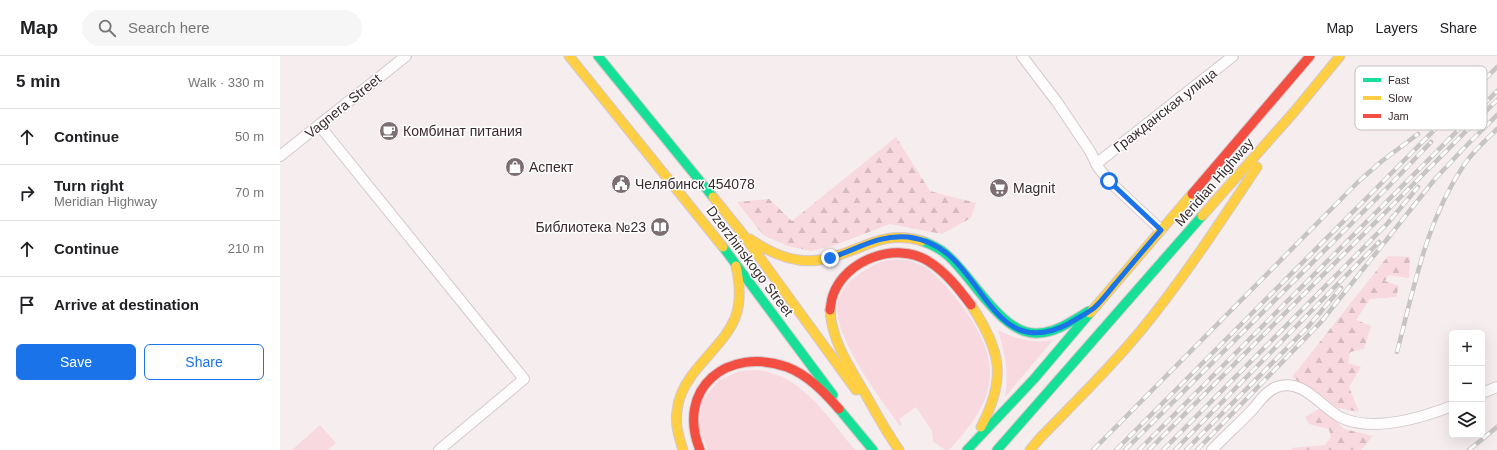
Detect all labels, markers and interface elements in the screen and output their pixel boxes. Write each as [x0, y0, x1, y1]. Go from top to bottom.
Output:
search box [82, 10, 362, 46]
text: Map [20, 17, 58, 38]
icon: search [96, 17, 118, 39]
text: Search here [128, 19, 210, 36]
text: Map [1326, 20, 1354, 36]
text: Layers [1376, 20, 1418, 36]
text: Share [1440, 20, 1477, 36]
street label: Гражданская улица [1110, 65, 1220, 155]
legend [1355, 66, 1487, 130]
street label: Vagnera Street [302, 70, 384, 142]
text: 5 min [16, 72, 60, 91]
text: Fast [1388, 74, 1409, 86]
text: Walk · 330 m [188, 75, 264, 90]
text: Slow [1388, 92, 1412, 104]
text: Jam [1388, 110, 1409, 122]
cafe icon: Комбинат питания [378, 120, 400, 142]
place label: Комбинат питания [403, 123, 522, 139]
icon: ahead [16, 126, 38, 148]
text: Continue [54, 128, 119, 145]
text: 50 m [235, 129, 264, 144]
street label: Meridian Highway [1171, 135, 1257, 229]
shop icon: Аспект [504, 156, 526, 178]
place label: Аспект [529, 159, 574, 175]
route start [1100, 172, 1118, 190]
public building icon: Челябинск 454078 [610, 173, 632, 195]
place label: Челябинск 454078 [635, 176, 755, 192]
text: Turn right [54, 177, 124, 194]
supermarket icon: Magnit [988, 177, 1010, 199]
place label: Magnit [1013, 180, 1055, 196]
icon: right [16, 182, 38, 204]
text: 70 m [235, 185, 264, 200]
text: Meridian Highway [54, 194, 157, 209]
street label: Dzerzhinskogo Street [703, 203, 797, 319]
library icon: Библиотека №23 [649, 216, 671, 238]
place label: Библиотека №23 [535, 219, 646, 235]
icon: ahead [16, 238, 38, 260]
text: Continue [54, 240, 119, 257]
text: 210 m [228, 241, 264, 256]
route end [821, 249, 839, 267]
icon: arrive [16, 294, 38, 316]
text: Arrive at destination [54, 296, 199, 313]
map controls [1449, 330, 1485, 438]
button: + [1449, 330, 1485, 366]
button: Save [16, 344, 136, 380]
button: Share [144, 344, 264, 380]
button: − [1449, 366, 1485, 402]
button: layers [1449, 402, 1485, 438]

